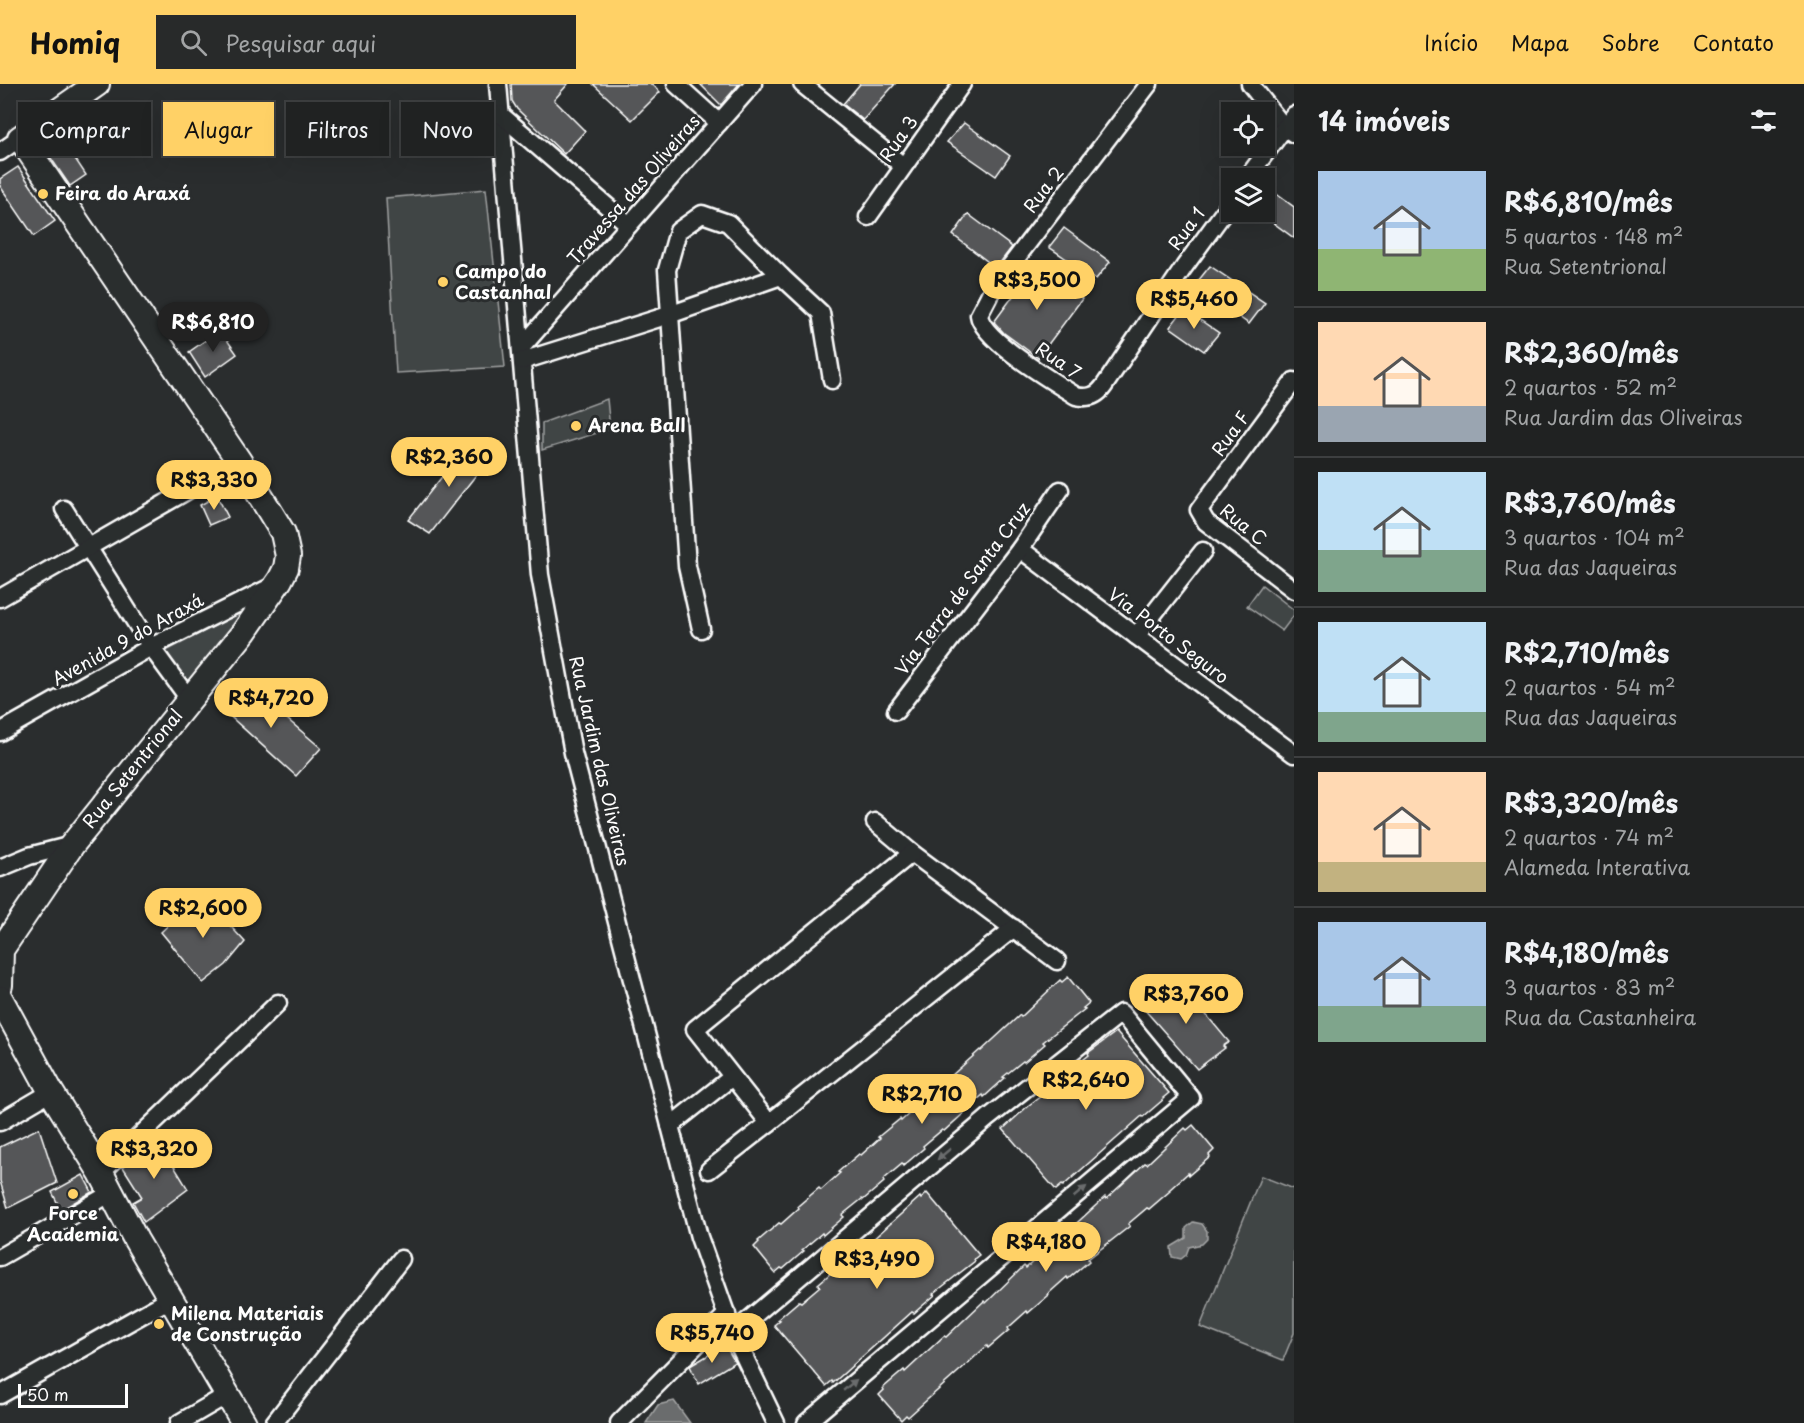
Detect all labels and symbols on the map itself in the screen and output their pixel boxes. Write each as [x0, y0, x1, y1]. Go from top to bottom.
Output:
street label: Travessa das Oliveiras [560, 108, 706, 270]
street label: Rua 3 [872, 109, 924, 167]
street label: Rua 2 [1016, 160, 1069, 218]
place label: Feira do Araxá [55, 179, 190, 206]
marker: Feira do Araxá [36, 187, 50, 201]
street label: Rua 1 [1161, 201, 1211, 255]
place label: Campo do Castanhal [455, 257, 551, 305]
pin: R$3,500 [982, 260, 1092, 311]
marker: Campo do Castanhal [436, 275, 450, 289]
pin: R$5,460 [1139, 279, 1249, 330]
pin: R$6,810 [158, 302, 268, 353]
street label: Rua 7 [1031, 335, 1087, 385]
street label: Rua F [1204, 405, 1255, 461]
place label: Arena Ball [587, 411, 685, 438]
marker: Arena Ball [569, 419, 583, 433]
pin: R$2,360 [394, 437, 504, 488]
pin: R$3,330 [159, 460, 269, 511]
street label: Via Terra de Santa Cruz [888, 496, 1036, 680]
street label: Rua C [1215, 497, 1273, 551]
street label: Via Porto Seguro [1103, 580, 1235, 689]
street label: Avenida 9 do Araxá [47, 586, 208, 692]
street label: Rua Jardim das Oliveiras [563, 653, 638, 868]
pin: R$4,720 [216, 678, 326, 729]
street label: Rua Setentrional [75, 703, 188, 833]
pin: R$2,600 [148, 888, 258, 939]
pin: R$3,760 [1131, 974, 1241, 1025]
pin: R$2,640 [1031, 1060, 1141, 1111]
pin: R$2,710 [867, 1074, 977, 1125]
pin: R$3,320 [99, 1129, 209, 1180]
one-way arrow [936, 1148, 952, 1161]
one-way arrow [1072, 1186, 1087, 1199]
marker: Force Academia [66, 1187, 80, 1201]
place label: Force Academia [26, 1199, 120, 1247]
pin: R$4,180 [991, 1222, 1101, 1273]
pin: R$3,490 [822, 1239, 932, 1290]
place label: Milena Materiais de Construção [171, 1299, 324, 1347]
pin: R$5,740 [657, 1313, 767, 1364]
marker: Milena Materiais de Construção [152, 1317, 166, 1331]
one-way arrow [842, 1379, 857, 1392]
scale bar [18, 1381, 128, 1408]

